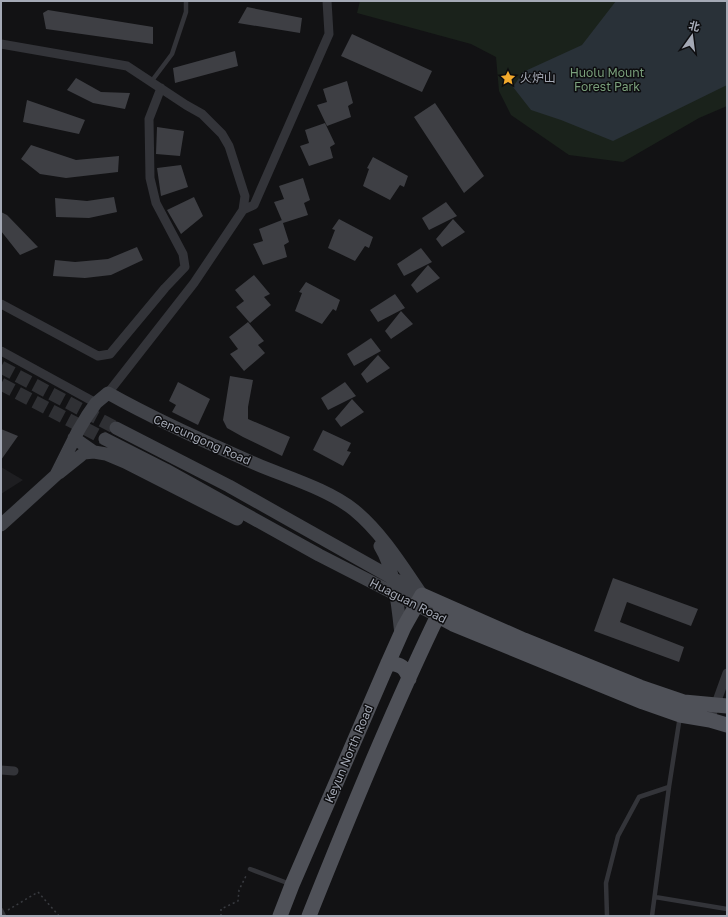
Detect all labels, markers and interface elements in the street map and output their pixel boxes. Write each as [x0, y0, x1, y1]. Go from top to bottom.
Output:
north arrow [672, 16, 712, 56]
text: 北 [688, 18, 701, 33]
park label: Huolu Mount Forest Park [570, 65, 644, 94]
place icon: 火炉山 [499, 69, 517, 87]
place label: 火炉山 [520, 70, 556, 85]
street label: Cencungong Road [151, 411, 253, 468]
street label: Huaguan Road [367, 575, 449, 626]
street label: Keyun North Road [321, 703, 376, 805]

